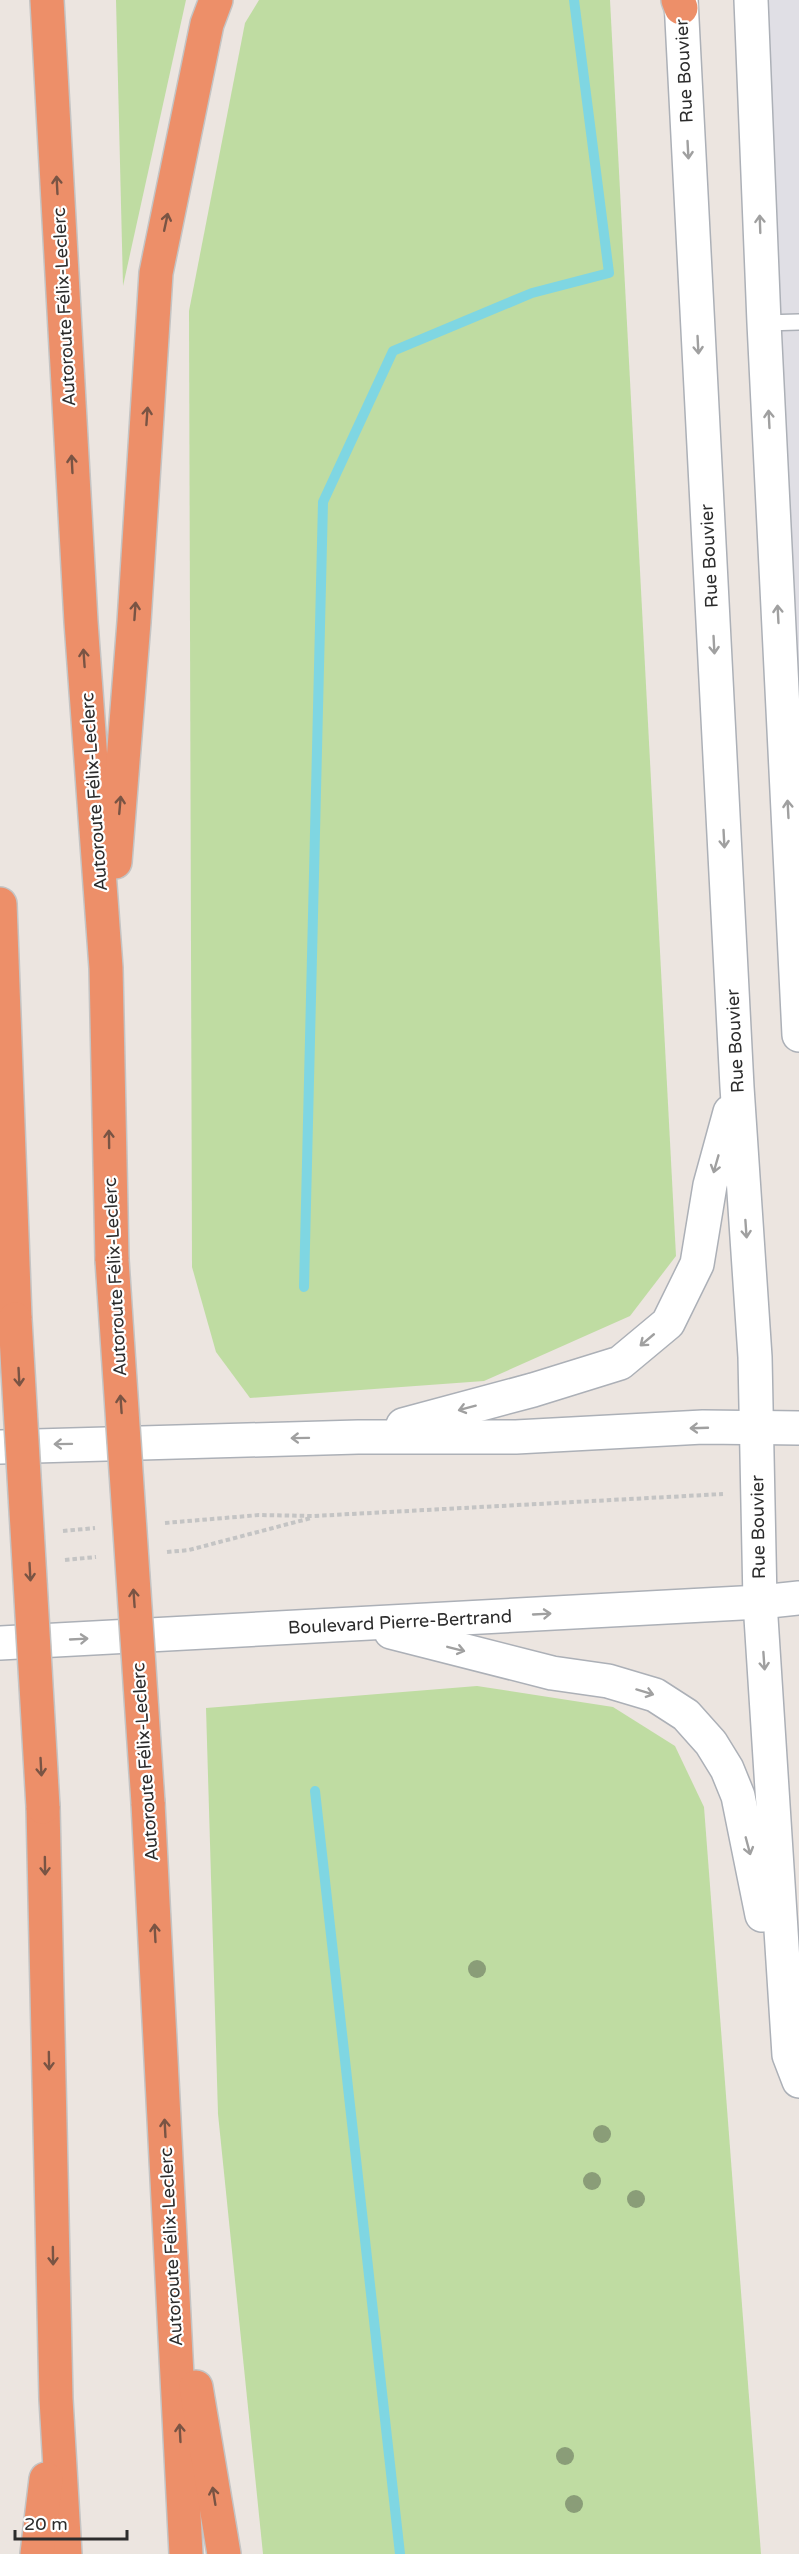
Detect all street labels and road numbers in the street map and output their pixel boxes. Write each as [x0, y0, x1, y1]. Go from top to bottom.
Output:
street label: Rue Bouvier [670, 18, 698, 124]
street label: Autoroute Félix-Leclerc [48, 207, 80, 407]
street label: Rue Bouvier [695, 503, 723, 609]
street label: Autoroute Félix-Leclerc [76, 692, 112, 892]
street label: Rue Bouvier [721, 988, 749, 1094]
street label: Autoroute Félix-Leclerc [99, 1177, 131, 1377]
street label: Rue Bouvier [746, 1475, 770, 1579]
street label: Boulevard Pierre-Bertrand [287, 1605, 513, 1639]
street label: Autoroute Félix-Leclerc [127, 1662, 163, 1862]
street label: Autoroute Félix-Leclerc [155, 2147, 187, 2347]

